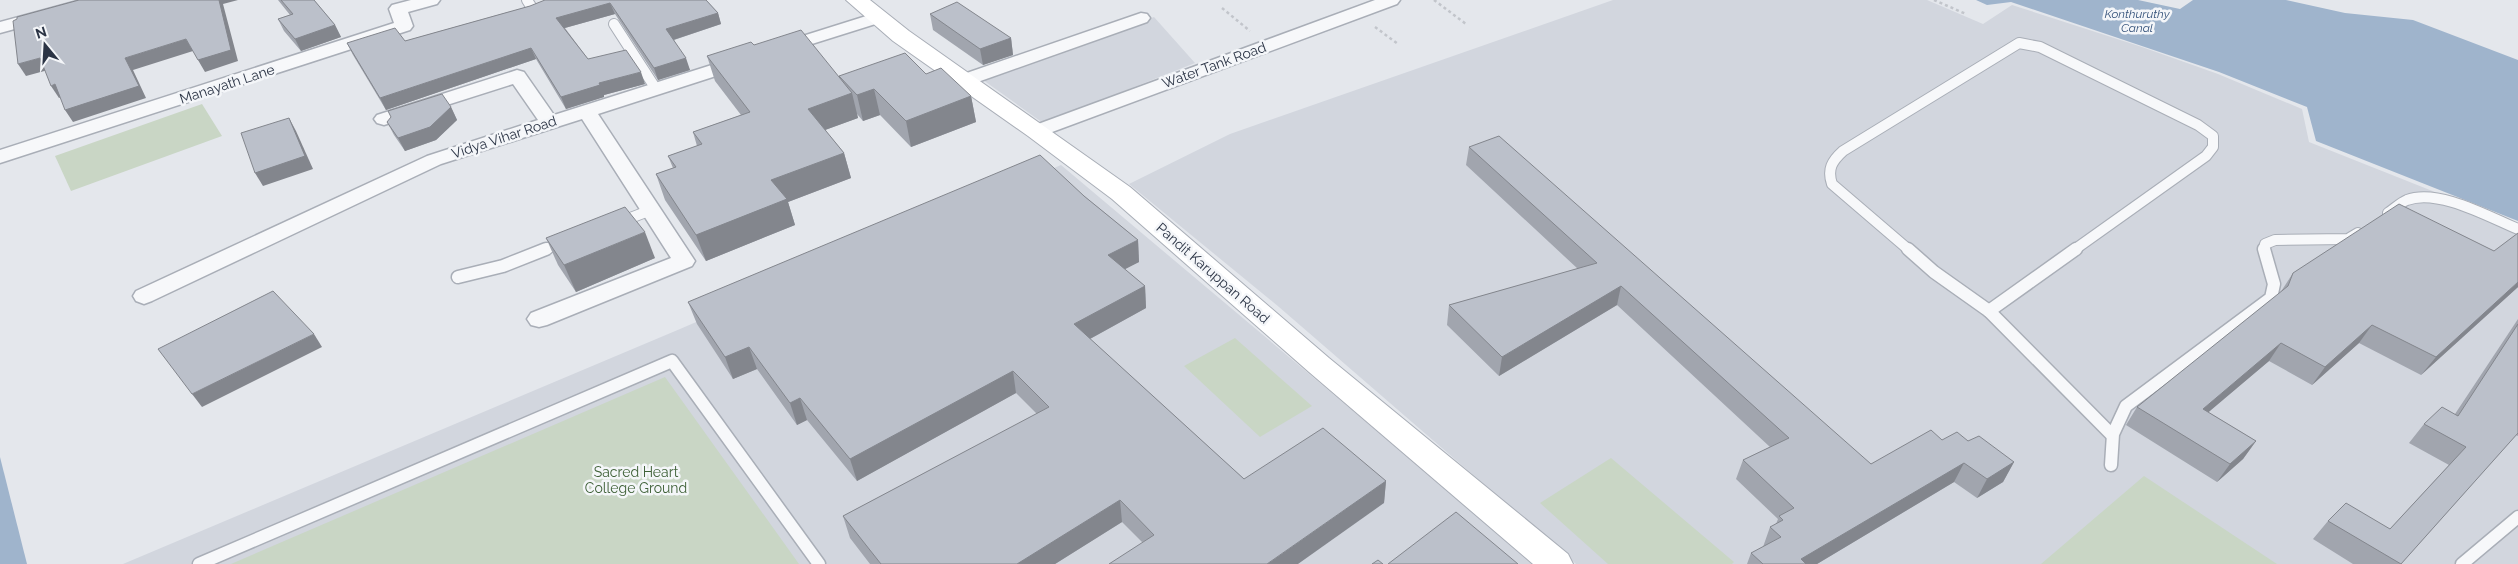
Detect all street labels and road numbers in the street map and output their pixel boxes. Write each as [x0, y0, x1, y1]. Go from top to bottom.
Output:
street label: Water Tank Road [1160, 39, 1268, 91]
street label: Manayath Lane [177, 61, 277, 107]
street label: Vidya Vihar Road [449, 112, 559, 162]
street label: Pandit Karuppan Road [1153, 220, 1273, 326]

